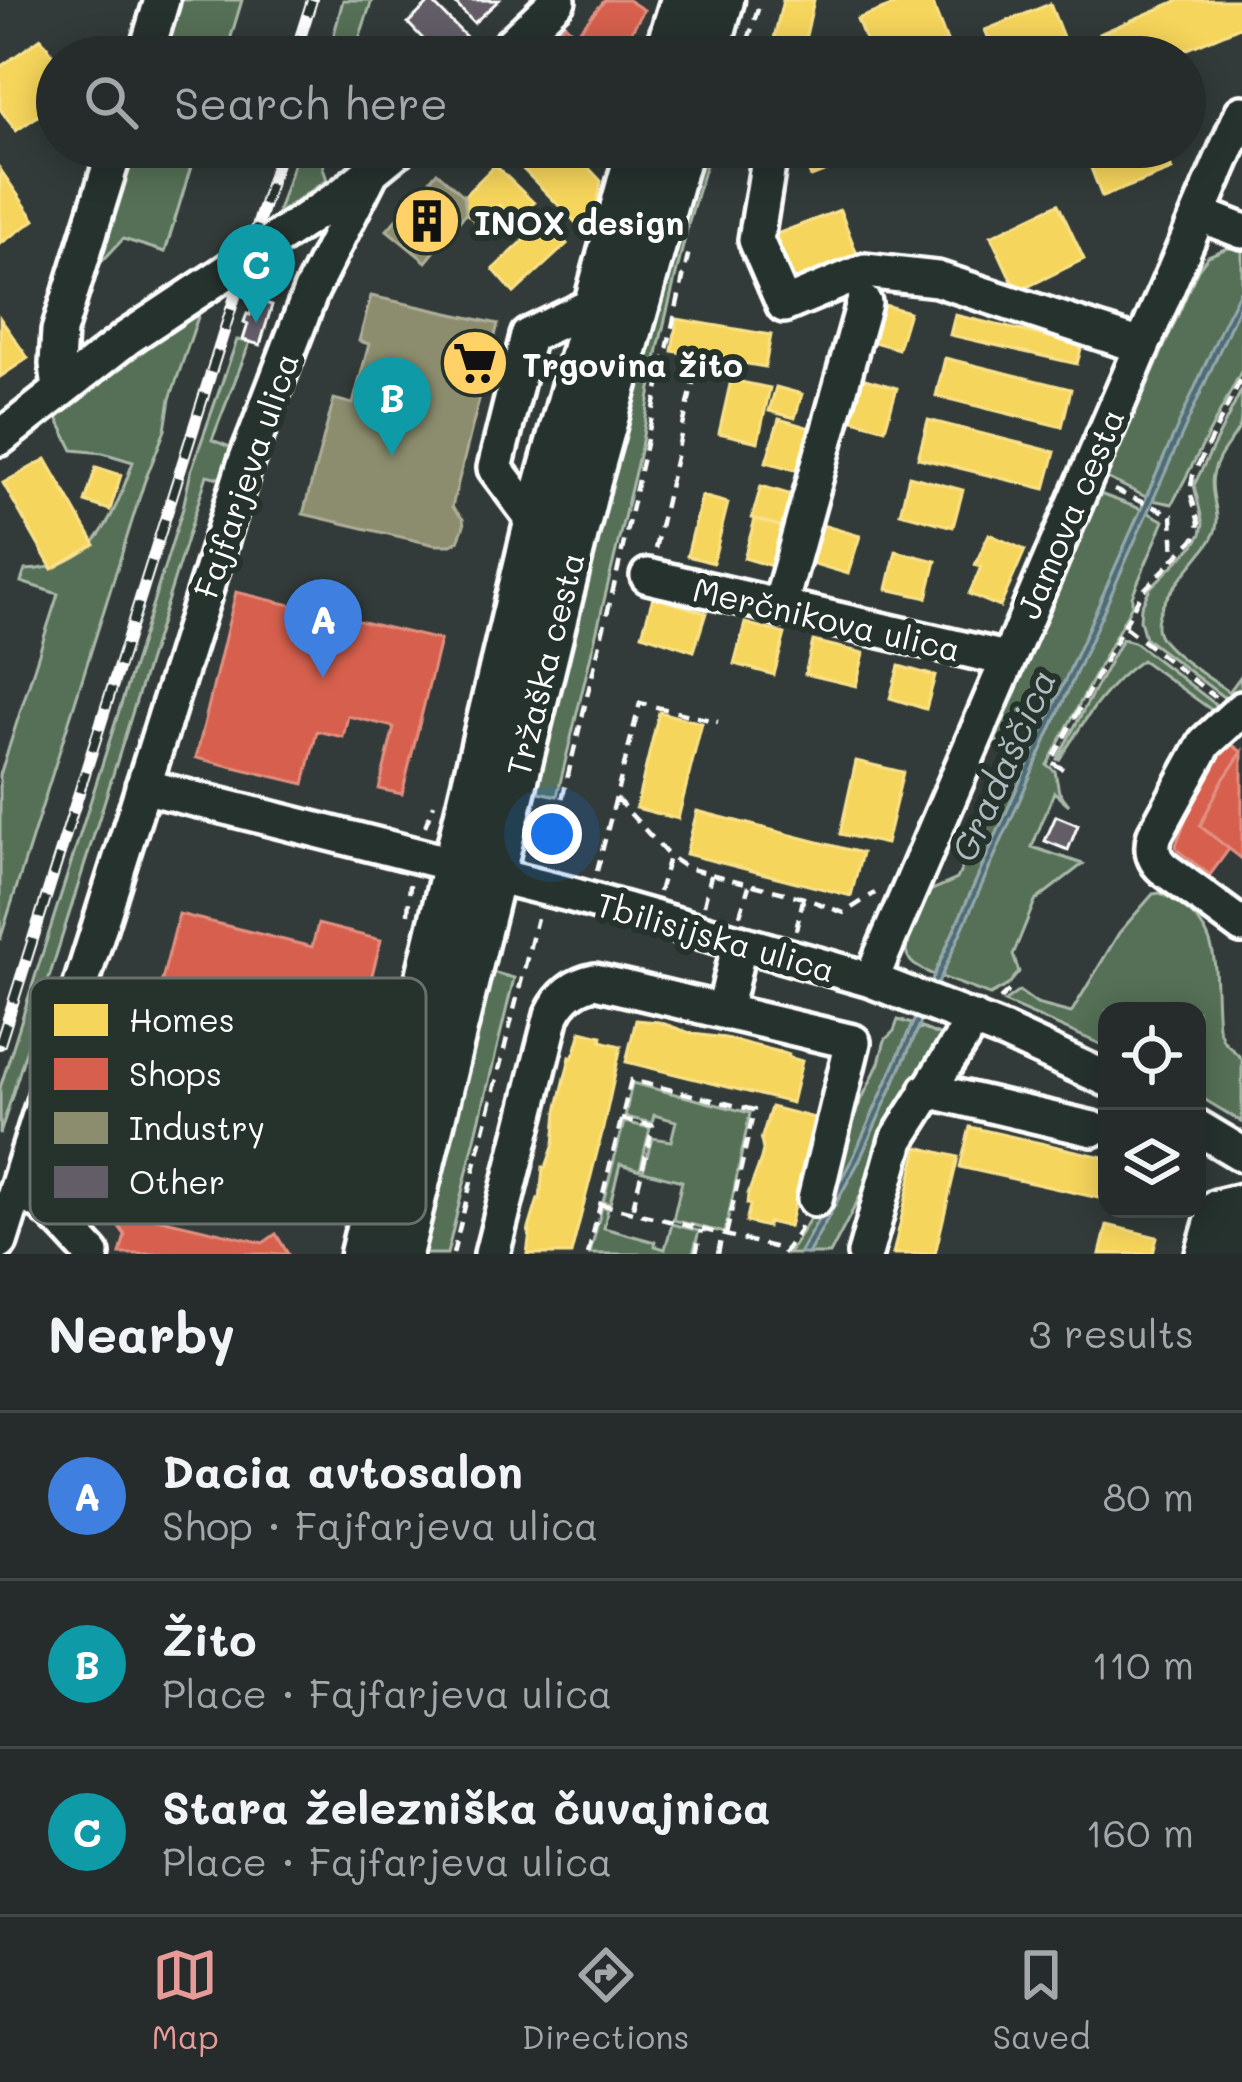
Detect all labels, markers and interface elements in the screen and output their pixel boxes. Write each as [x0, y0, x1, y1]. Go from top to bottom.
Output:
search box [36, 36, 1206, 168]
icon: search [78, 69, 144, 135]
text: Search here [174, 73, 448, 131]
building icon: INOX design [392, 186, 462, 256]
place label: INOX design [474, 200, 684, 243]
pin: C [217, 224, 295, 323]
supermarket icon: Trgovina žito [440, 328, 510, 398]
place label: Trgovina žito [522, 342, 743, 385]
street label: Fajfarjeva ulica [183, 347, 307, 603]
pin: B [353, 357, 431, 456]
street label: Jamova cesta [1005, 401, 1133, 625]
street label: Tržaška cesta [495, 547, 593, 781]
street label: Merčnikova ulica [689, 566, 965, 670]
pin: A [284, 579, 362, 678]
water label: Gradaščica [939, 661, 1065, 869]
your location [522, 804, 582, 864]
street label: Tbilisijska ulica [592, 881, 840, 991]
legend [30, 978, 426, 1224]
text: Homes [129, 997, 235, 1040]
map controls [1098, 1002, 1206, 1218]
button: locate [1098, 1002, 1206, 1110]
text: Shops [129, 1051, 222, 1094]
text: Industry [129, 1105, 265, 1149]
button: layers [1098, 1110, 1206, 1218]
text: Other [129, 1159, 225, 1202]
text: Nearby [48, 1299, 235, 1366]
text: 3 results [1029, 1307, 1194, 1358]
text: Dacia avtosalon [162, 1441, 523, 1499]
text: A [73, 1470, 101, 1521]
text: 80 m [1103, 1470, 1194, 1521]
text: Shop · Fajfarjeva ulica [162, 1499, 598, 1550]
text: Žito [162, 1609, 256, 1667]
text: B [74, 1638, 100, 1689]
text: 110 m [1092, 1638, 1194, 1689]
text: Place · Fajfarjeva ulica [162, 1667, 612, 1718]
text: Stara železniška čuvajnica [162, 1777, 771, 1835]
text: C [73, 1806, 101, 1857]
text: 160 m [1085, 1806, 1194, 1857]
text: Place · Fajfarjeva ulica [162, 1835, 612, 1886]
tab: Map [152, 1942, 219, 2057]
tab: Directions [522, 1942, 689, 2057]
tab: Saved [993, 1942, 1090, 2057]

